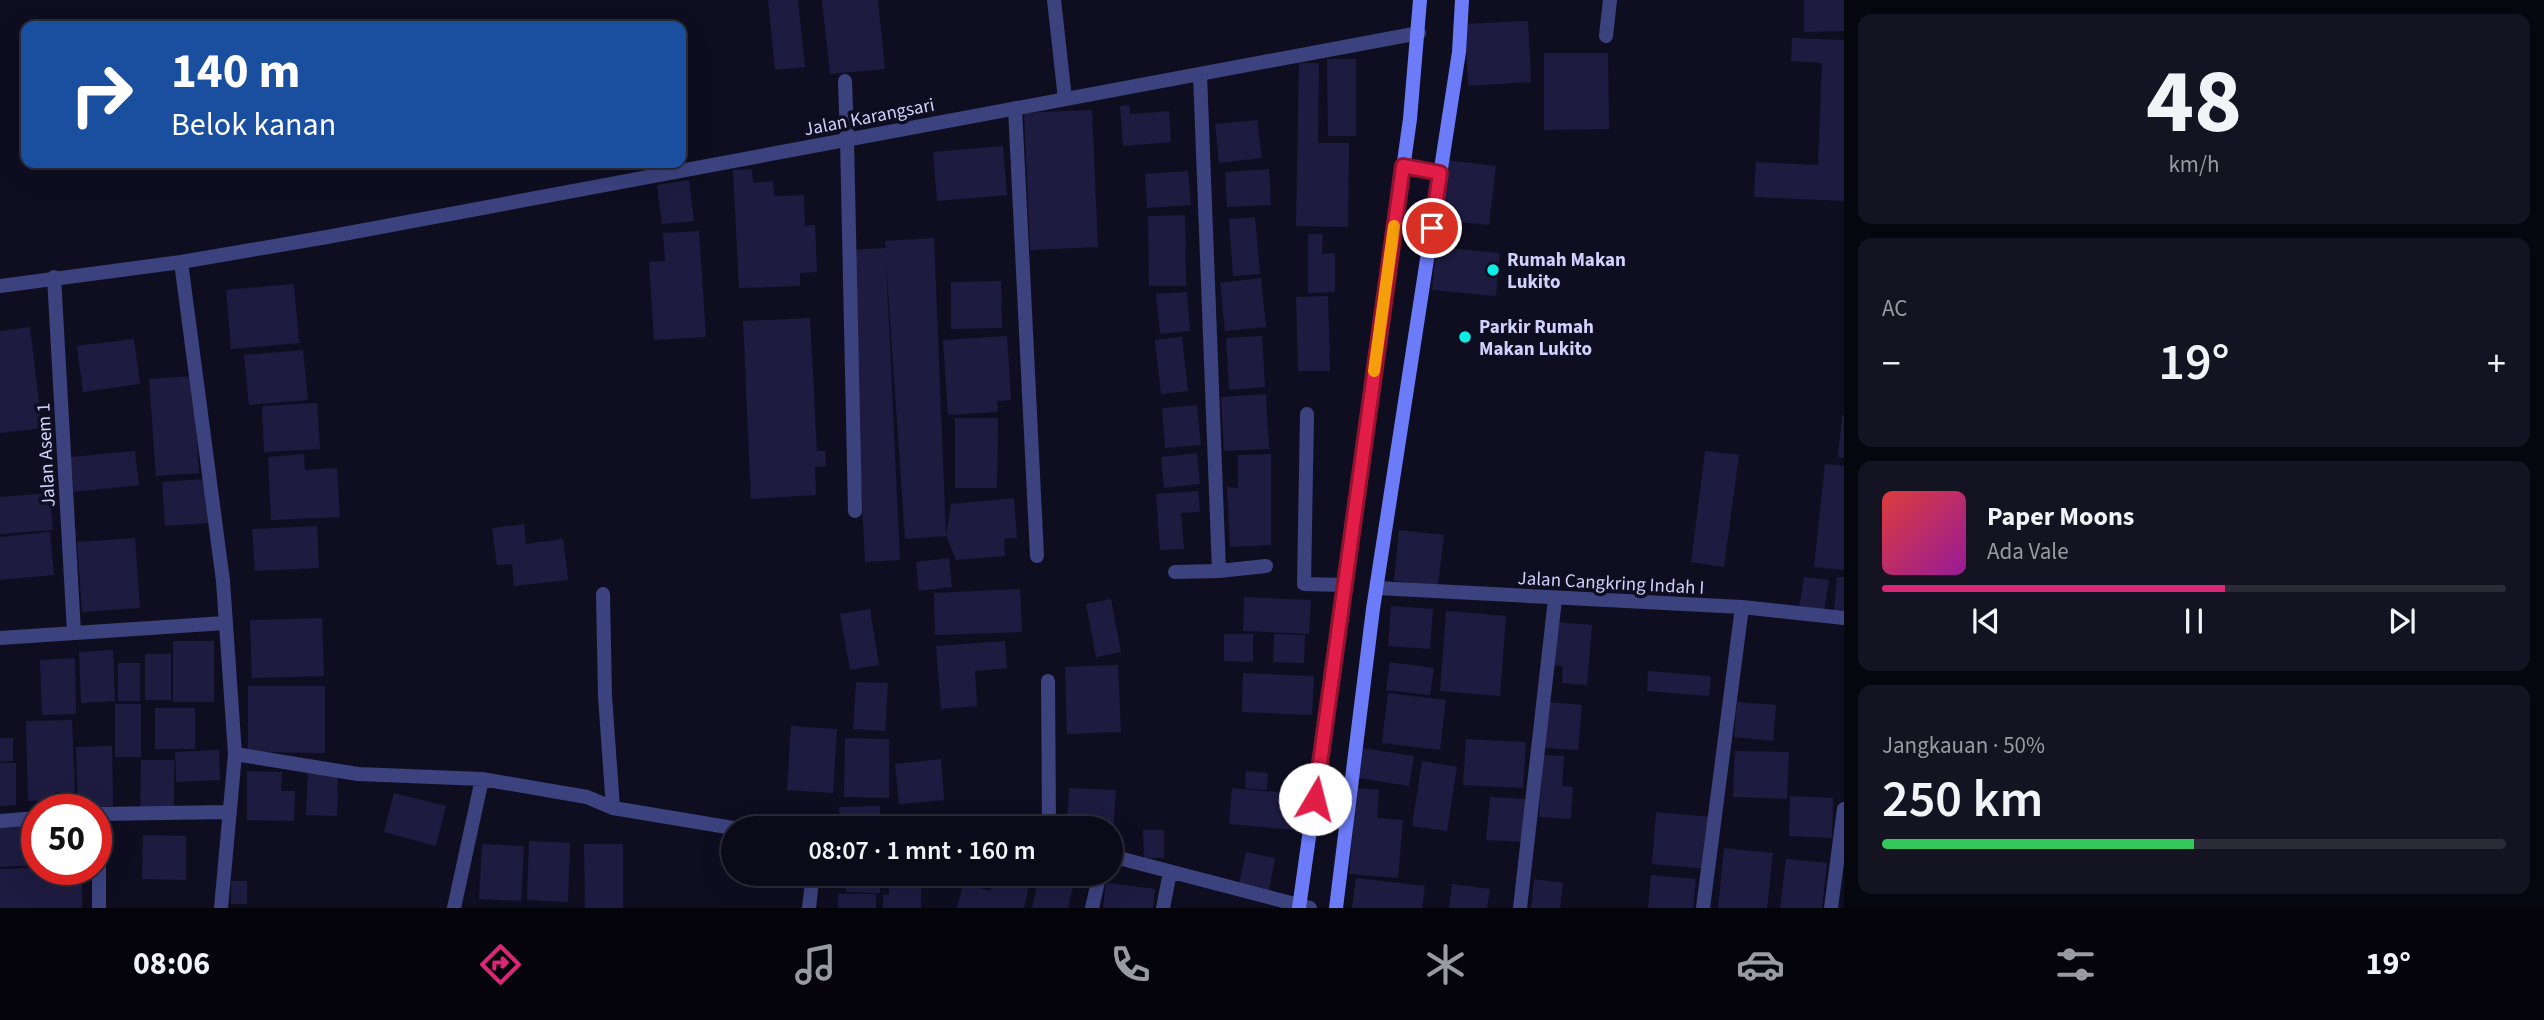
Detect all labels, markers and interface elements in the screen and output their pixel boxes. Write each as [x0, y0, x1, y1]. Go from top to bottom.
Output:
text: 140 m [171, 37, 300, 107]
text: 48 [2146, 38, 2242, 167]
icon: right [56, 49, 147, 140]
street label: Jalan Karangsari [802, 92, 937, 143]
text: Belok kanan [171, 102, 336, 148]
text: km/h [2168, 148, 2220, 181]
pin [1402, 198, 1462, 258]
icon: arrive [1413, 209, 1451, 247]
place label: Rumah Makan Lukito [1507, 247, 1626, 296]
marker: Rumah Makan Lukito [1485, 262, 1501, 278]
text: AC [1882, 292, 1907, 325]
place label: Parkir Rumah Makan Lukito [1479, 314, 1594, 363]
text: 19° [2158, 326, 2230, 400]
marker: Parkir Rumah Makan Lukito [1457, 329, 1473, 345]
text: − [1882, 337, 1901, 391]
text: + [2487, 337, 2506, 391]
street label: Jalan Asem 1 [30, 402, 63, 508]
text: Paper Moons [1987, 498, 2134, 535]
text: Ada Vale [1987, 535, 2069, 568]
street label: Jalan Cangkring Indah I [1517, 565, 1705, 602]
icon: previous [1967, 602, 2005, 640]
icon: pause [2175, 602, 2213, 640]
icon: next [2383, 602, 2421, 640]
text: Jangkauan · 50% [1882, 729, 2045, 762]
position arrow [1278, 762, 1352, 836]
text: 250 km [1882, 763, 2043, 837]
speed limit sign: 50 [21, 794, 112, 885]
text: 08:07 · 1 mnt · 160 m [808, 832, 1036, 869]
icon: directions [476, 940, 525, 989]
icon: music [791, 940, 840, 989]
icon: phone [1106, 940, 1155, 989]
icon: climate [1421, 940, 1470, 989]
icon: car [1736, 940, 1785, 989]
icon: filters [2051, 940, 2100, 989]
text: 08:06 [133, 941, 210, 987]
text: 19° [2365, 941, 2411, 987]

